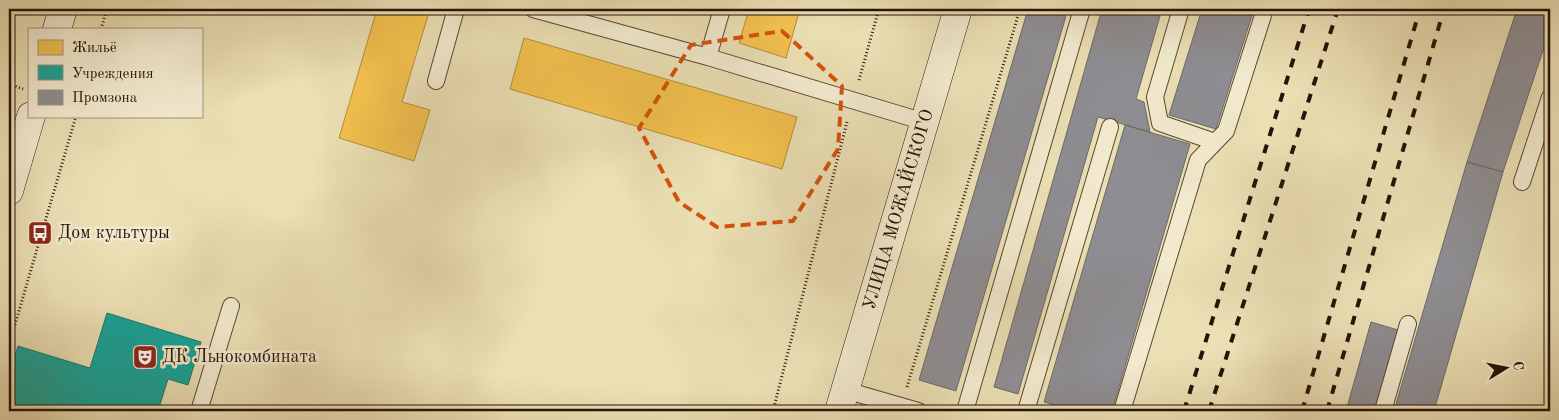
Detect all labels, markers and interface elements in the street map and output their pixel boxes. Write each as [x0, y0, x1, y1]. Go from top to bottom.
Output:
legend [28, 28, 202, 118]
text: Жильё [72, 41, 117, 56]
text: Учреждения [72, 67, 154, 82]
text: Промзона [72, 91, 138, 106]
street label: УЛИЦА МОЖАЙСКОГО [860, 107, 937, 312]
bus stop icon: Дом культуры [27, 220, 53, 246]
place label: Дом культуры [58, 224, 170, 242]
north arrow [1482, 342, 1532, 392]
theatre icon: ДК Льнокомбината [132, 344, 158, 370]
place label: ДК Льнокомбината [162, 348, 317, 366]
text: С [1510, 360, 1526, 372]

